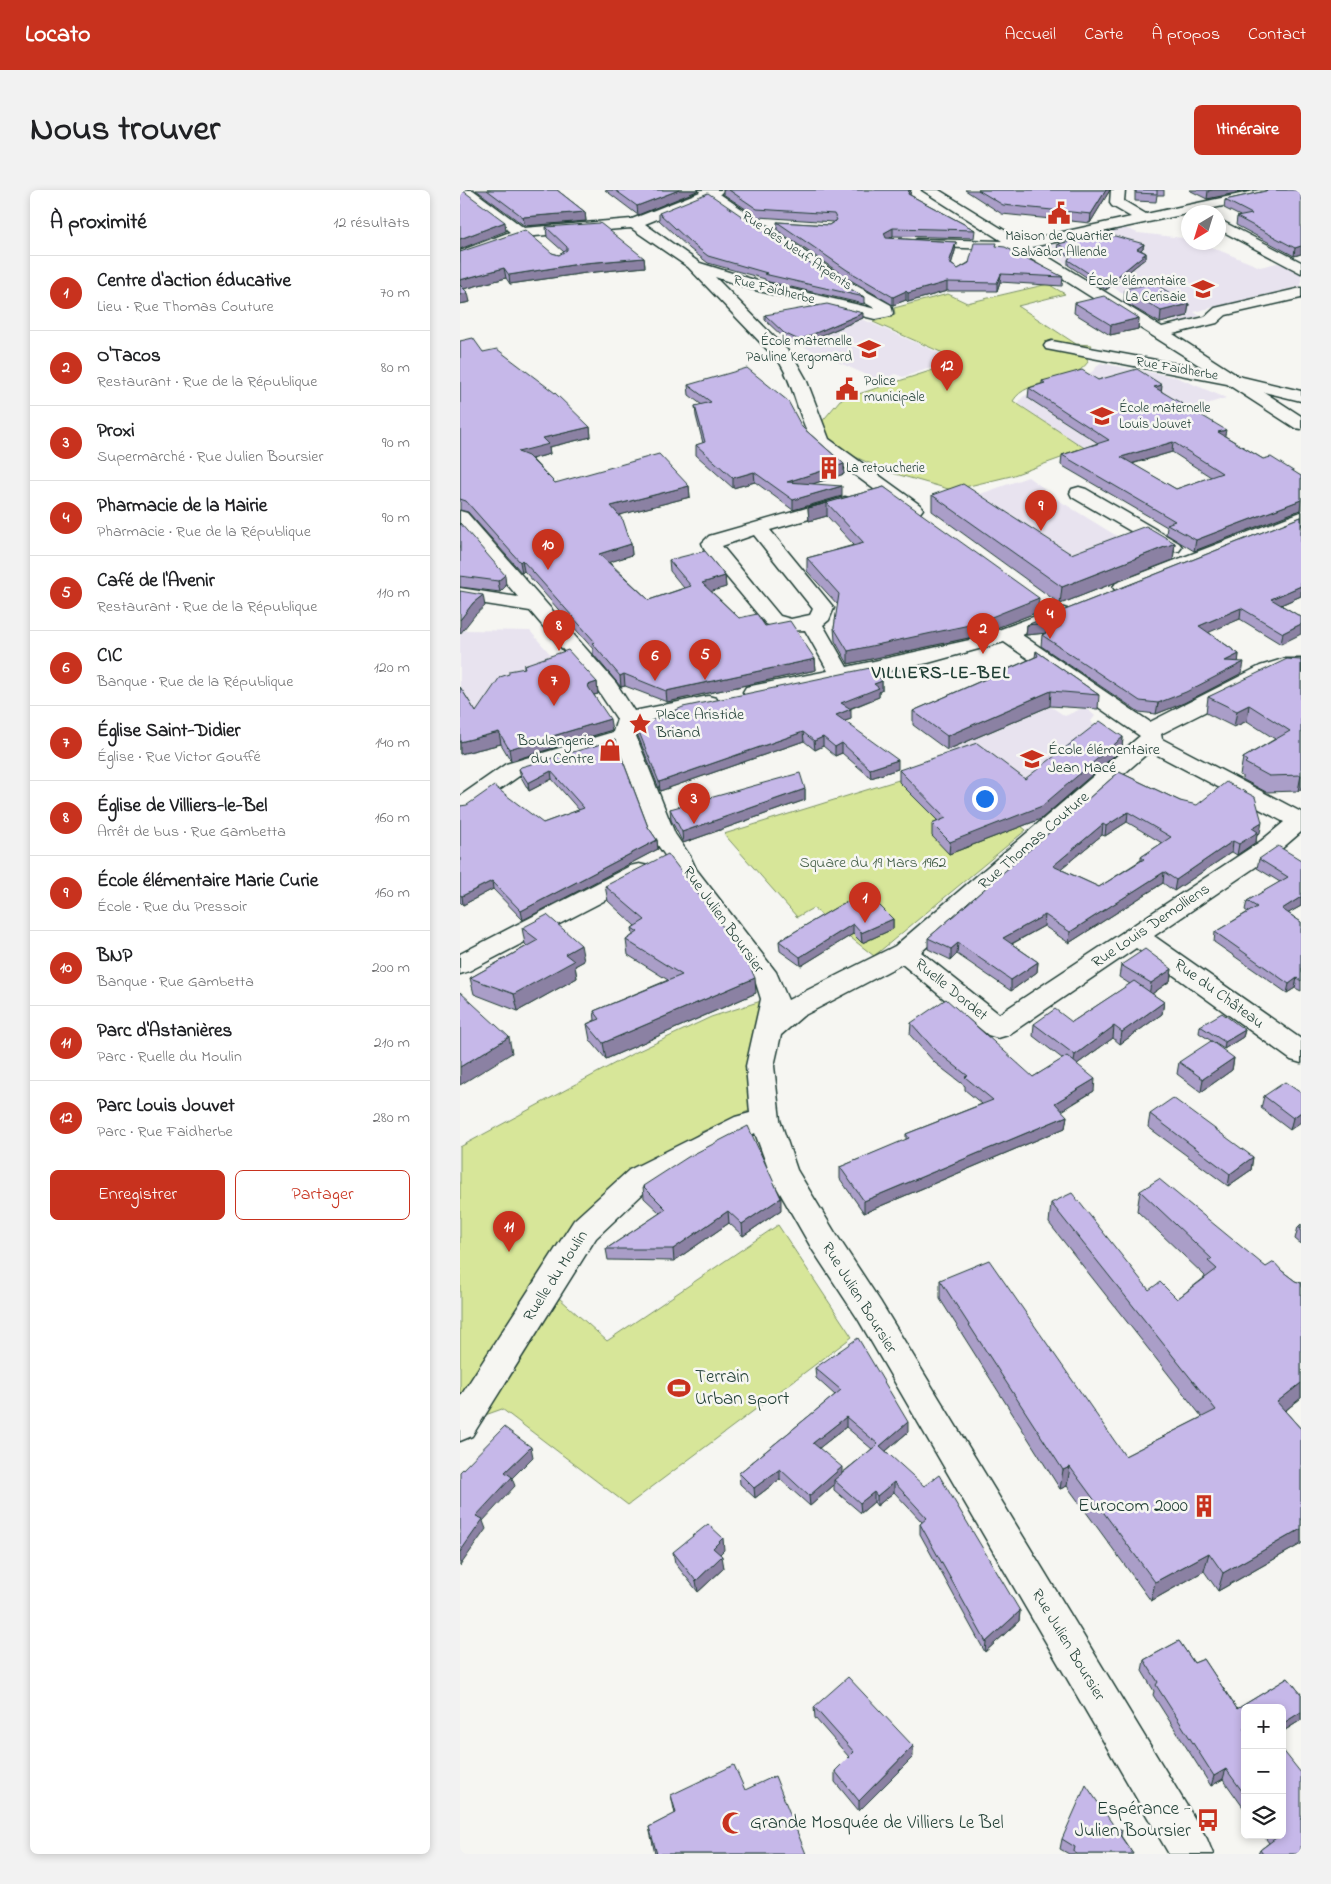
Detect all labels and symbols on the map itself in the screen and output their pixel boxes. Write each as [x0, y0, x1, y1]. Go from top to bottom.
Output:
public building icon: Maison de Quartier Salvador Allende [1046, 200, 1072, 226]
north arrow [1181, 205, 1226, 250]
street label: Rue des Neuf Arpents [737, 206, 857, 296]
place label: Maison de Quartier Salvador Allende [1005, 226, 1114, 263]
street label: Rue Faidherbe [731, 270, 818, 310]
place label: École élémentaire La Cerisaie [1088, 271, 1187, 308]
school or university icon: École élémentaire La Cerisaie [1190, 276, 1216, 302]
place label: École maternelle Pauline Kergomard [746, 331, 853, 369]
school or university icon: École maternelle Pauline Kergomard [856, 336, 882, 362]
pin: 12 [931, 350, 963, 391]
street label: Rue Faidherbe [1134, 351, 1221, 387]
place label: Police municipale [864, 371, 926, 408]
public building icon: Police municipale [834, 376, 860, 402]
place label: École maternelle Louis Jouvet [1119, 398, 1211, 435]
school or university icon: École maternelle Louis Jouvet [1089, 403, 1115, 429]
building icon: La retoucherie [816, 455, 842, 481]
place label: La retoucherie [846, 458, 926, 479]
pin: 9 [1025, 490, 1057, 531]
pin: 10 [532, 529, 564, 570]
pin: 4 [1034, 598, 1066, 639]
pin: 8 [543, 610, 575, 651]
pin: 2 [967, 613, 999, 654]
pin: 5 [689, 639, 721, 680]
pin: 6 [639, 640, 671, 681]
district label: VILLIERS-LE-BEL [871, 661, 1010, 687]
pin: 7 [538, 665, 570, 706]
place label: Place Aristide Briand [655, 703, 745, 745]
place icon: Place Aristide Briand [627, 711, 653, 737]
place label: Boulangerie du Centre [516, 729, 595, 771]
shop icon: Boulangerie du Centre [597, 737, 623, 763]
place label: École élémentaire Jean Macé [1048, 738, 1161, 780]
school or university icon: École élémentaire Jean Macé [1019, 746, 1045, 772]
pin: 3 [678, 783, 710, 824]
street label: Rue Thomas Couture [973, 785, 1095, 896]
your location [972, 786, 998, 812]
park label: Square du 19 Mars 1962 [799, 851, 947, 875]
street label: Rue Julien Boursier [676, 862, 770, 978]
street label: Rue Louis Demolliens [1087, 877, 1215, 975]
pin: 1 [849, 882, 881, 923]
street label: Ruelle Dordet [909, 953, 993, 1027]
street label: Rue du Château [1169, 953, 1269, 1035]
pin: 11 [493, 1211, 525, 1252]
street label: Ruelle du Moulin [518, 1226, 595, 1326]
street label: Rue Julien Boursier [815, 1238, 903, 1358]
place label: Terrain Urban sport [695, 1364, 790, 1413]
sports icon: Terrain Urban sport [666, 1375, 692, 1401]
place label: Eurocom 2000 [1078, 1493, 1188, 1520]
building icon: Eurocom 2000 [1191, 1493, 1217, 1519]
street label: Rue Julien Boursier [1025, 1584, 1111, 1706]
place label: Espérance - Julien Boursier [1075, 1796, 1191, 1845]
bus stop icon: Espérance - Julien Boursier [1195, 1807, 1221, 1833]
mosque icon: Grande Mosquée de Villiers Le Bel [720, 1810, 746, 1836]
place label: Grande Mosquée de Villiers Le Bel [750, 1810, 1004, 1837]

